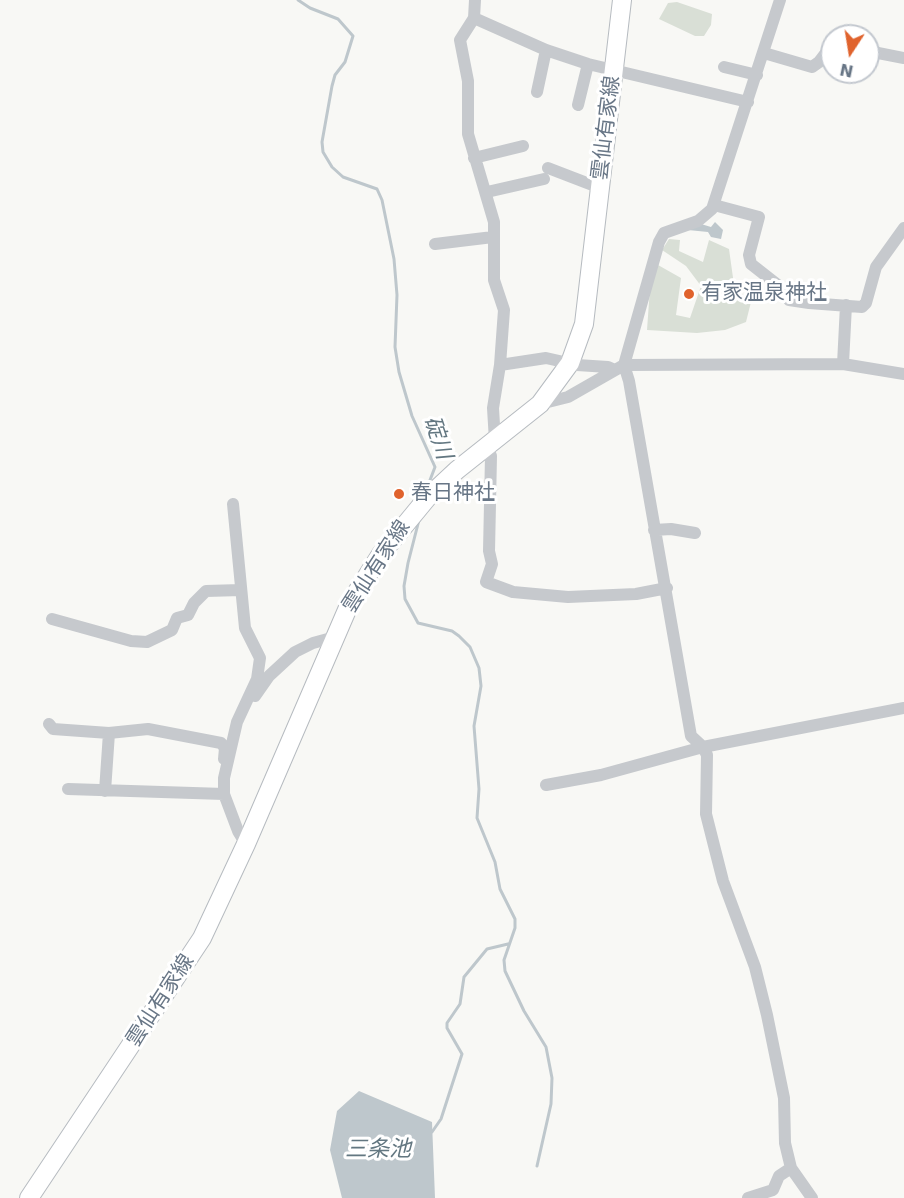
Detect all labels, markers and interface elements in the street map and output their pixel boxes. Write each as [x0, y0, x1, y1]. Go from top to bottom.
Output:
north arrow [820, 24, 880, 84]
text: N [838, 59, 855, 81]
street label: 雲仙有家線 [588, 74, 626, 182]
place label: 有家温泉神社 [701, 281, 827, 307]
marker: 有家温泉神社 [682, 287, 696, 301]
water label: 碇川 [417, 413, 457, 463]
place label: 春日神社 [411, 481, 495, 507]
marker: 春日神社 [392, 487, 406, 501]
street label: 雲仙有家線 [338, 516, 416, 618]
street label: 雲仙有家線 [122, 950, 200, 1052]
water label: 三条池 [345, 1137, 411, 1163]

